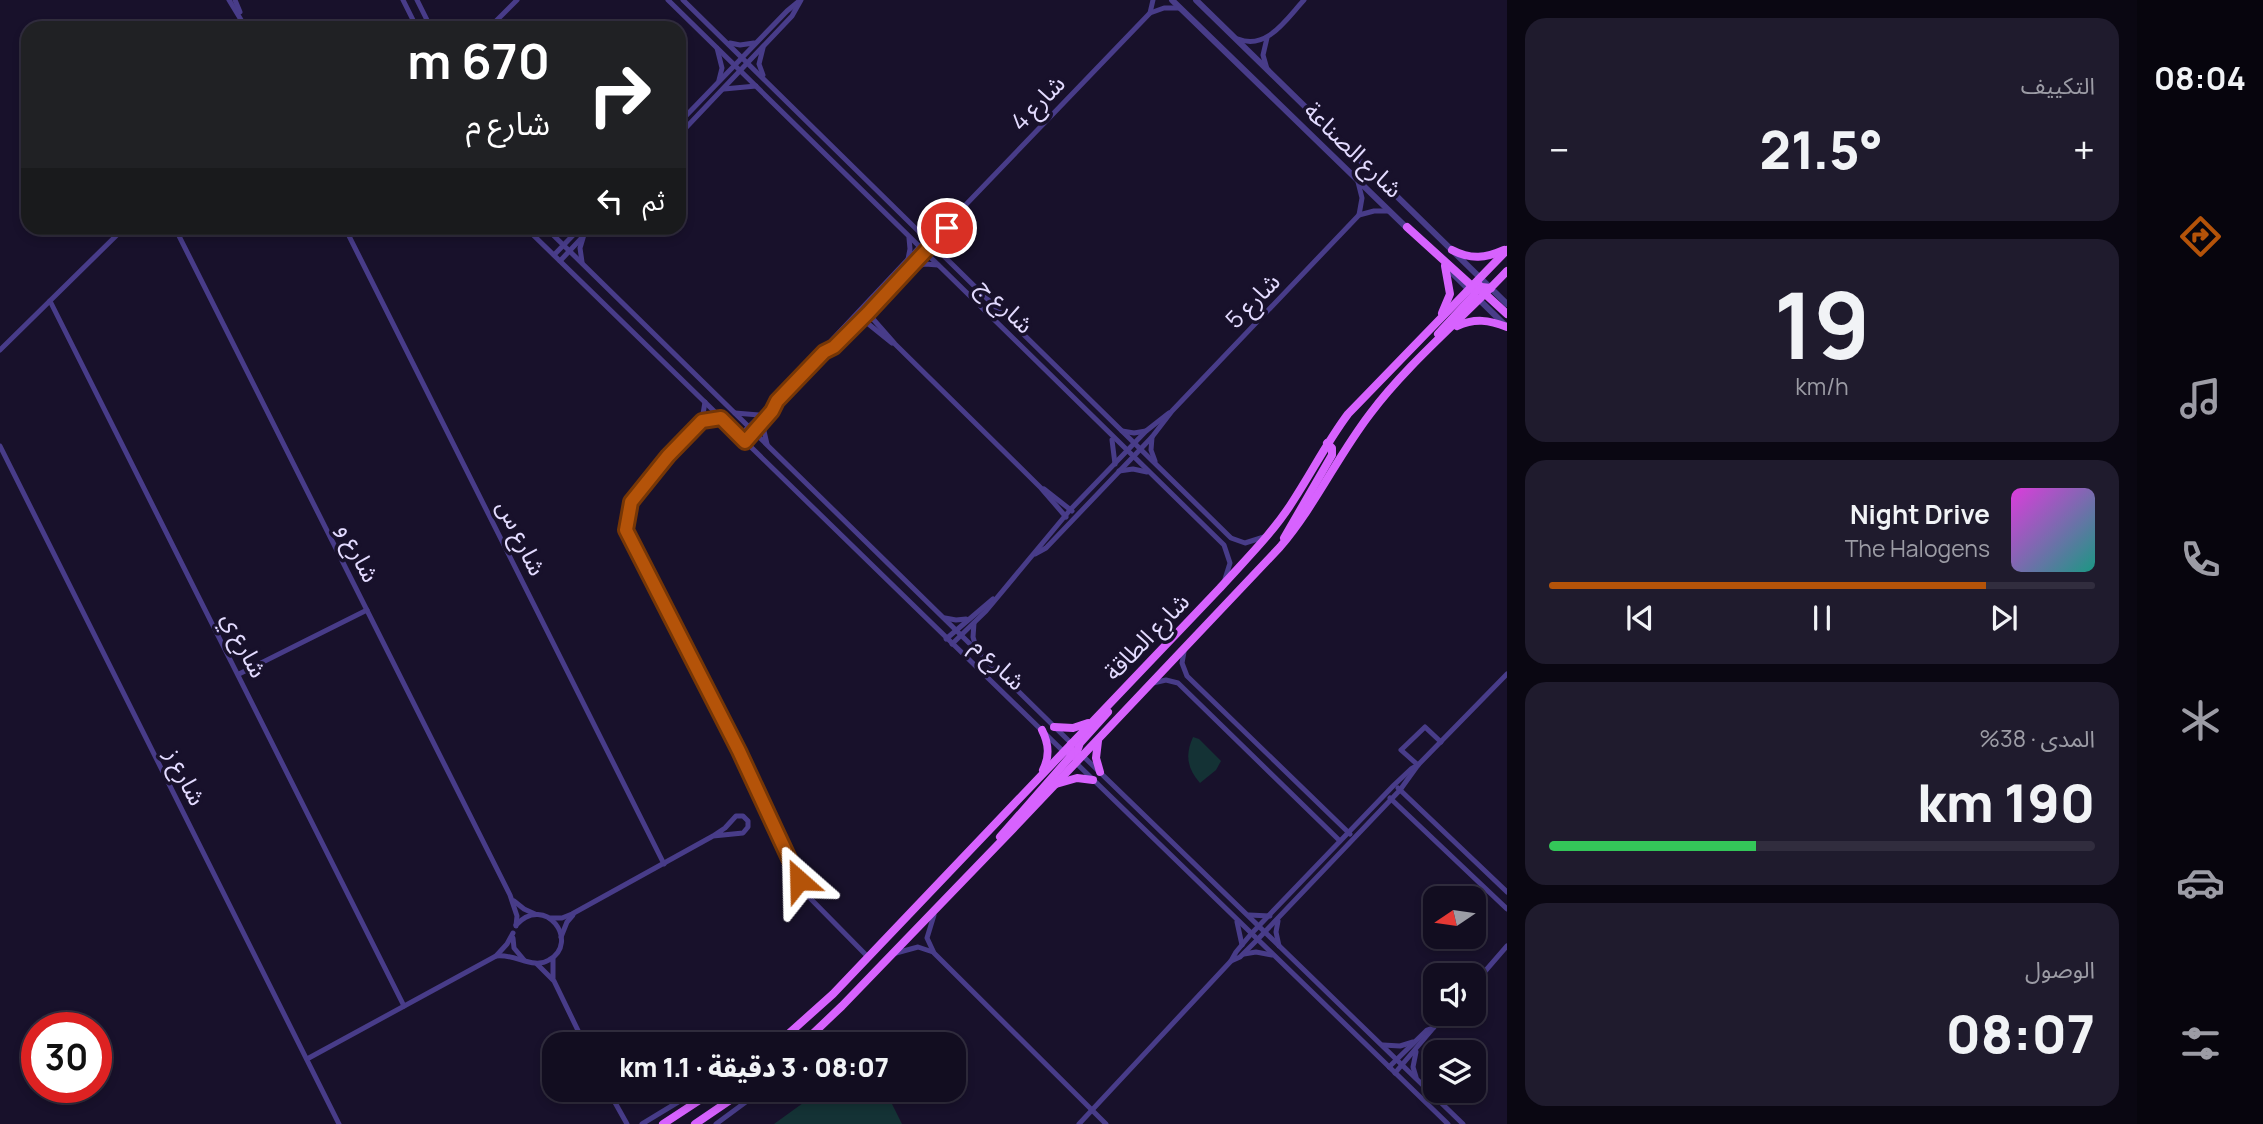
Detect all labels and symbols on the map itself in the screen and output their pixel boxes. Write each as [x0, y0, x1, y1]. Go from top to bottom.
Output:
street label: شارع 4 [1002, 67, 1073, 138]
street label: شارع الصناعة [1296, 94, 1411, 206]
pin [917, 198, 977, 258]
street label: شارع 5 [1217, 265, 1288, 336]
street label: شارع ج [969, 270, 1042, 341]
street label: شارع س [488, 494, 555, 582]
street label: شارع و [329, 517, 388, 588]
street label: شارع الطاقة [1096, 585, 1197, 688]
street label: شارع ي [212, 606, 276, 685]
street label: شارع م [963, 629, 1033, 699]
street label: شارع ز [156, 741, 215, 812]
position arrow [762, 843, 836, 917]
north arrow [1423, 886, 1486, 948]
speed limit sign: 30 [21, 1012, 112, 1103]

